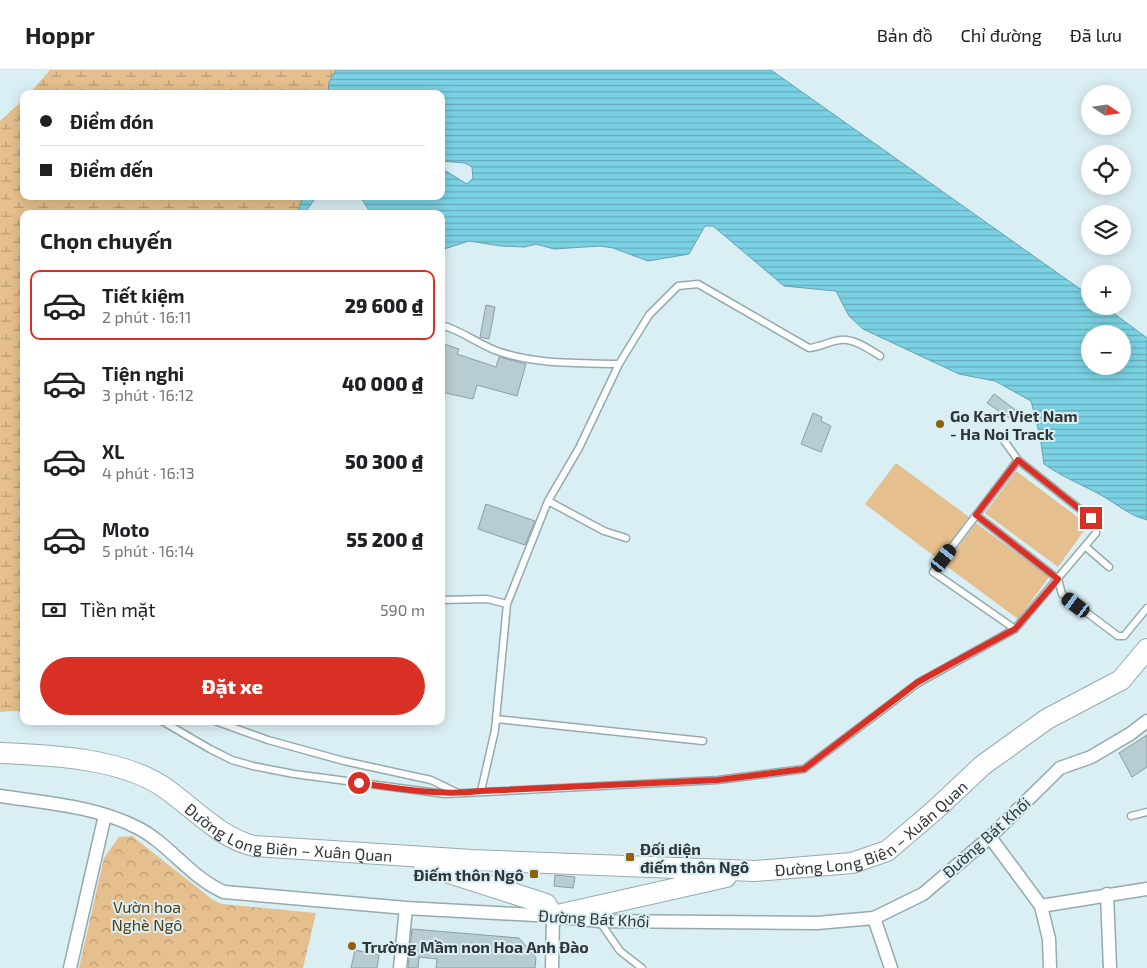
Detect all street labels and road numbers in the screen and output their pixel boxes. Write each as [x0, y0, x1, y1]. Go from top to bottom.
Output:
street label: Đường Long Biên – Xuân Quan [774, 776, 970, 879]
street label: Đường Bát Khối [938, 793, 1034, 881]
street label: Đường Long Biên – Xuân Quan [182, 798, 393, 864]
street label: Đường Bát Khối [538, 906, 650, 930]

